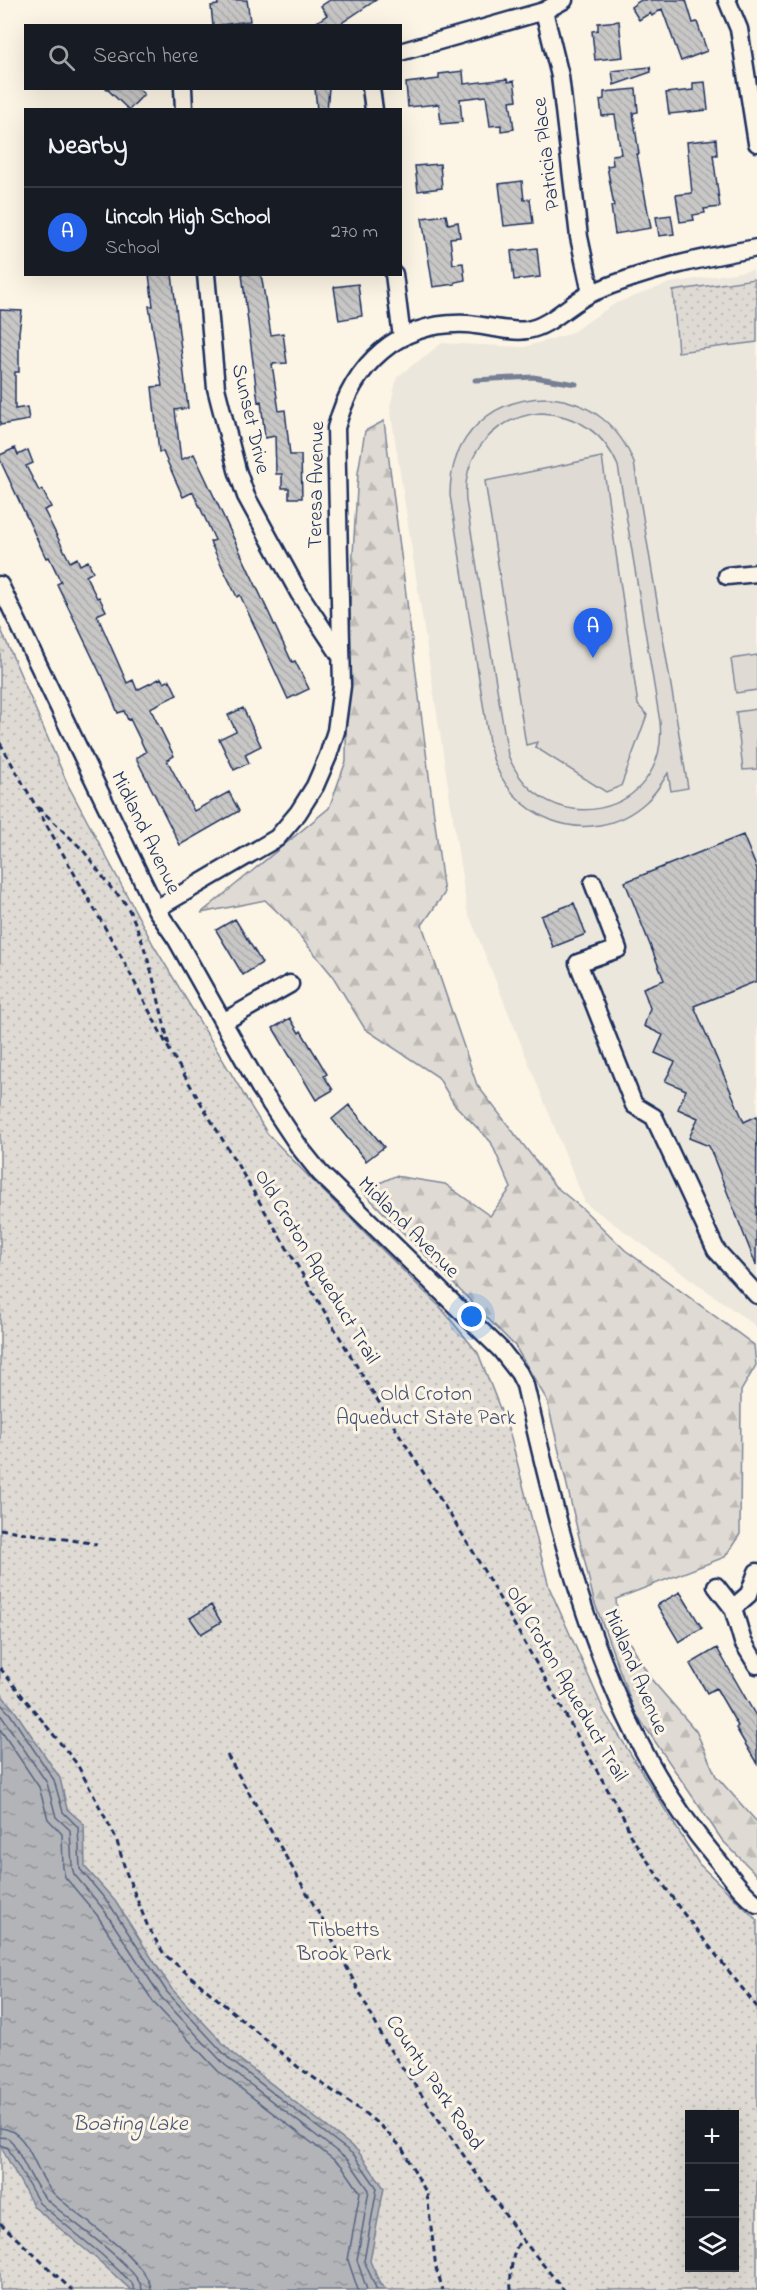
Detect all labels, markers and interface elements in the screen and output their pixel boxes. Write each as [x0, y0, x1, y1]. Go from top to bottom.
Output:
search box [24, 24, 402, 90]
icon: search [45, 41, 78, 74]
text: Search here [93, 41, 198, 73]
street label: Patricia Place [525, 95, 569, 212]
text: Nearby [48, 128, 127, 166]
text: Lincoln High School [105, 202, 271, 234]
text: A [61, 218, 74, 247]
text: 270 m [331, 218, 378, 247]
text: School [105, 234, 160, 263]
street label: Sunset Drive [223, 361, 277, 478]
street label: Teresa Avenue [301, 420, 333, 549]
pin: A [574, 608, 612, 658]
street label: Midland Avenue [102, 766, 188, 900]
street label: Old Croton Aqueduct Trail [246, 1164, 386, 1370]
street label: Midland Avenue [350, 1170, 466, 1286]
your location [457, 1302, 486, 1331]
park label: Old Croton Aqueduct State Park [336, 1380, 517, 1434]
street label: Old Croton Aqueduct Trail [497, 1580, 635, 1788]
street label: Midland Avenue [595, 1605, 675, 1740]
park label: Tibbetts Brook Park [296, 1916, 392, 1970]
street label: County Park Road [376, 2009, 491, 2158]
water label: Boating Lake [72, 2109, 189, 2141]
map controls [685, 2110, 739, 2272]
button: + [685, 2110, 739, 2164]
button: − [685, 2164, 739, 2218]
button: layers [685, 2218, 739, 2272]

